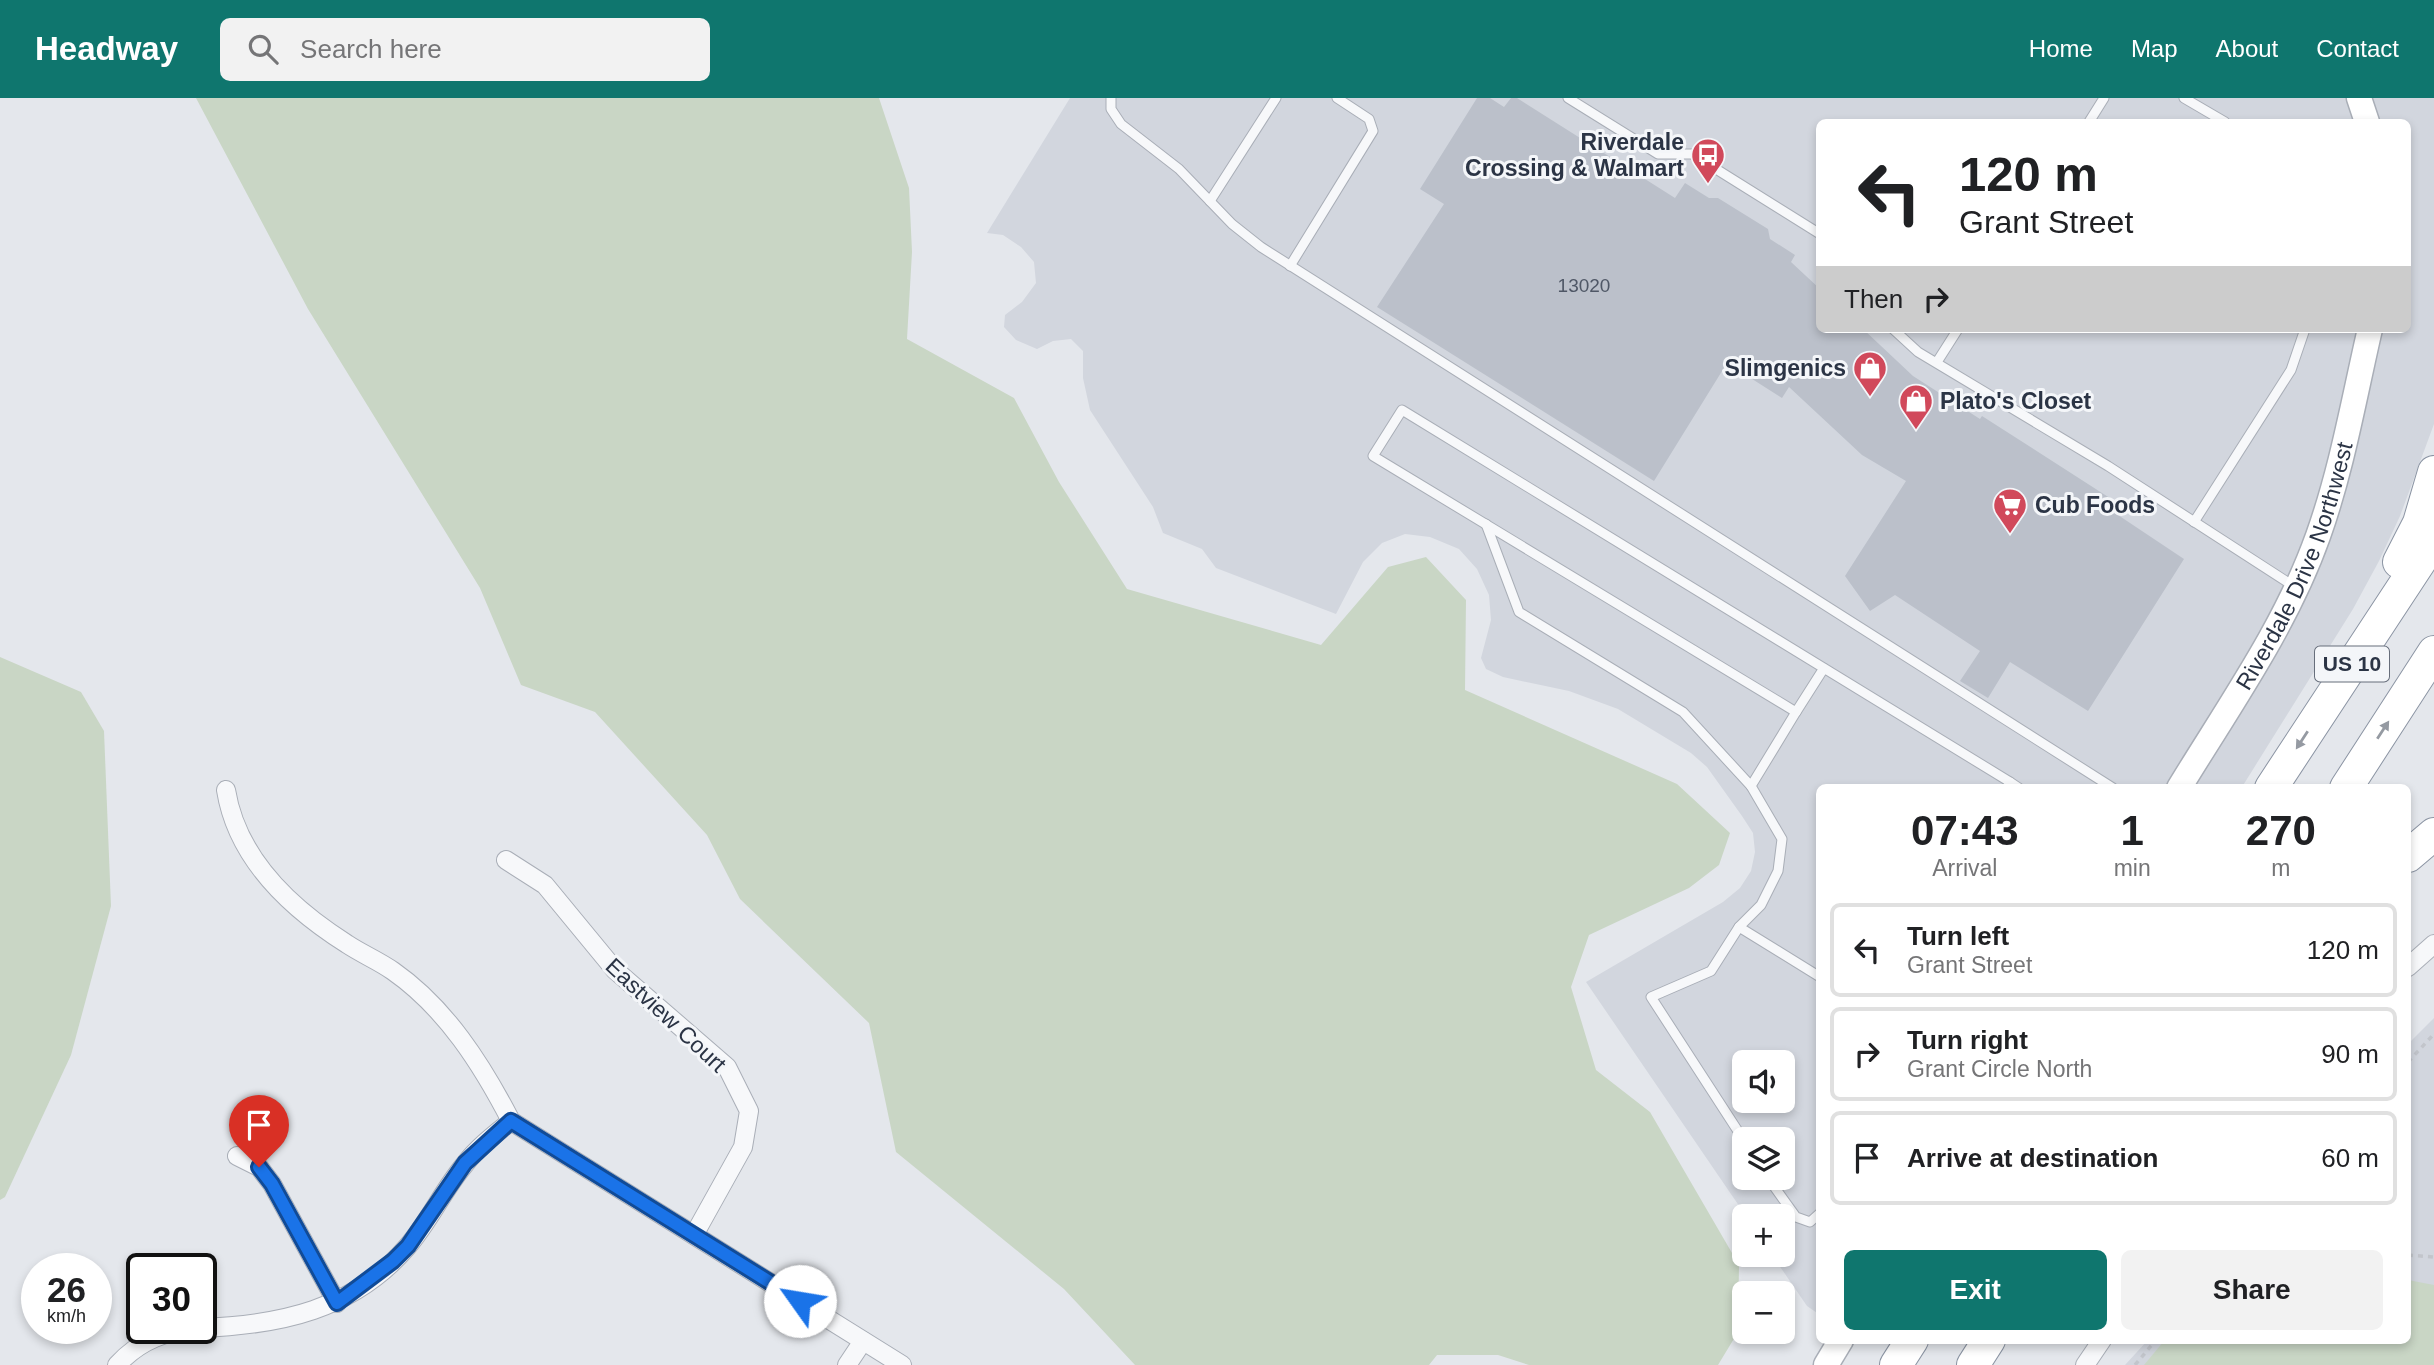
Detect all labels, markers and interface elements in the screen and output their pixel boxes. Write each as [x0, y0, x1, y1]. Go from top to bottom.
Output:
search box [220, 18, 710, 81]
text: Headway [35, 30, 178, 67]
icon: search [244, 30, 282, 68]
text: Search here [300, 34, 442, 64]
text: Home [2029, 35, 2093, 62]
text: Map [2131, 35, 2178, 62]
text: About [2216, 35, 2278, 62]
text: Contact [2316, 35, 2399, 62]
place label: Riverdale Crossing & Walmart [1465, 129, 1684, 181]
bus stop icon: Riverdale Crossing & Walmart [1689, 136, 1727, 185]
icon: left [1844, 147, 1935, 238]
text: 120 m [1959, 147, 2098, 201]
text: Grant Street [1959, 204, 2133, 240]
house number: 13020 [1558, 275, 1610, 296]
icon: right [1917, 280, 1955, 318]
text: Then [1844, 284, 1903, 314]
shop icon: Slimgenics [1851, 349, 1889, 398]
place label: Slimgenics [1725, 355, 1846, 381]
shop icon: Plato's Closet [1897, 382, 1935, 431]
place label: Plato's Closet [1940, 388, 2092, 414]
street label: Riverdale Drive Northwest [2231, 439, 2358, 694]
supermarket icon: Cub Foods [1991, 486, 2029, 535]
place label: Cub Foods [2035, 492, 2155, 518]
road number: US 10 [2315, 646, 2389, 682]
one-way arrow [2377, 720, 2390, 740]
one-way arrow [2296, 731, 2309, 750]
text: 07:43 [1911, 807, 2019, 854]
text: 1 [2120, 807, 2144, 854]
text: 270 [2246, 807, 2316, 854]
text: Arrival [1932, 855, 1997, 881]
text: min [2114, 855, 2151, 881]
text: m [2271, 855, 2290, 881]
text: Turn left [1907, 921, 2009, 951]
icon: left [1848, 931, 1886, 969]
text: 120 m [2307, 935, 2379, 965]
text: Grant Street [1907, 952, 2032, 978]
street label: Eastview Court [601, 953, 732, 1078]
text: Turn right [1907, 1025, 2028, 1055]
icon: right [1848, 1035, 1886, 1073]
text: 90 m [2321, 1039, 2379, 1069]
map controls [1732, 1050, 1795, 1344]
button: sound [1732, 1050, 1795, 1113]
text: Grant Circle North [1907, 1056, 2092, 1082]
pin [229, 1095, 289, 1167]
icon: arrive [240, 1106, 278, 1144]
button: layers [1732, 1127, 1795, 1190]
icon: arrive [1848, 1139, 1886, 1177]
text: Arrive at destination [1907, 1143, 2158, 1173]
text: 60 m [2321, 1143, 2379, 1173]
button: + [1732, 1204, 1795, 1267]
button: Exit [1844, 1250, 2107, 1330]
button: Share [2121, 1250, 2383, 1330]
speed limit sign: 30 [126, 1253, 217, 1344]
position arrow [763, 1264, 837, 1338]
text: 26 [47, 1270, 86, 1309]
button: − [1732, 1281, 1795, 1344]
text: km/h [47, 1306, 86, 1326]

